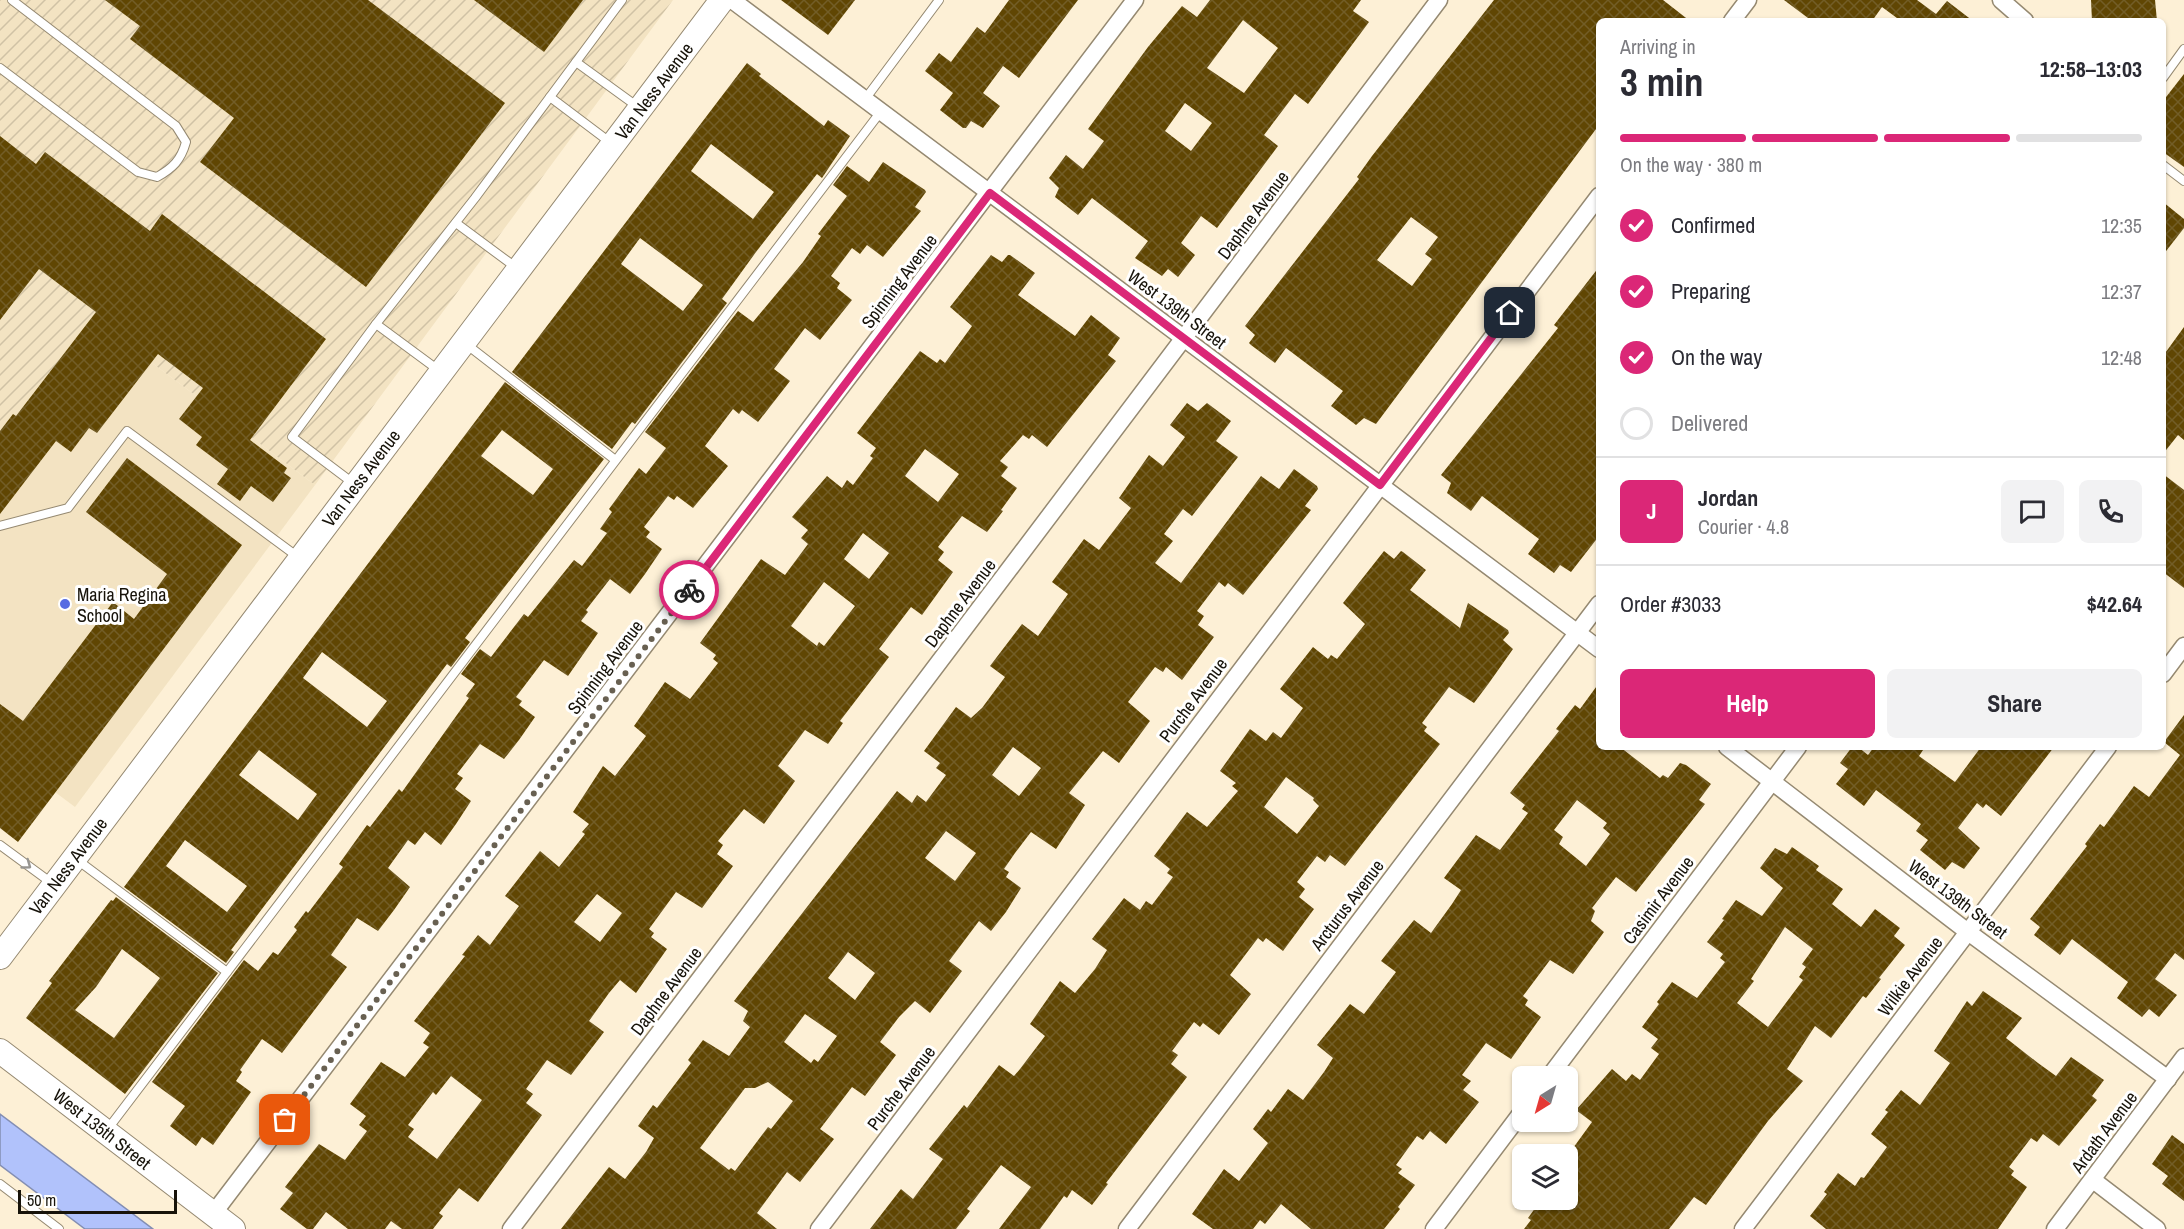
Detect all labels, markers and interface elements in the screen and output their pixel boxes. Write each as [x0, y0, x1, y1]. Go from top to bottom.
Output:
text: Arriving in [1620, 33, 1696, 60]
street label: Van Ness Avenue [609, 37, 699, 145]
text: 12:58–13:03 [2040, 54, 2142, 84]
text: 3 min [1620, 56, 1704, 108]
text: On the way · 380 m [1620, 151, 1762, 178]
street label: Daphne Avenue [1211, 166, 1295, 264]
icon: check [1620, 209, 1653, 242]
text: Confirmed [1671, 210, 1755, 240]
text: 12:35 [2101, 212, 2142, 239]
street label: Spinning Avenue [855, 229, 943, 333]
street label: West 139th Street [1122, 264, 1232, 354]
icon: check [1620, 275, 1653, 308]
text: Preparing [1671, 276, 1750, 306]
text: 12:37 [2101, 278, 2142, 305]
pin [1484, 287, 1535, 338]
icon: home [1493, 296, 1526, 329]
icon: check [1620, 341, 1653, 374]
text: On the way [1671, 342, 1762, 372]
text: 12:48 [2101, 344, 2142, 371]
text: Delivered [1671, 408, 1748, 438]
street label: Van Ness Avenue [316, 424, 406, 532]
button: chat [2001, 480, 2064, 543]
button: phone [2079, 480, 2142, 543]
text: Jordan [1698, 483, 1758, 513]
text: J [1646, 496, 1657, 526]
text: Courier · 4.8 [1698, 513, 1789, 540]
street label: Daphne Avenue [918, 554, 1002, 652]
courier [659, 560, 719, 620]
icon: bike [673, 574, 706, 607]
place label: Maria Regina School [77, 582, 166, 628]
text: Order #3033 [1620, 589, 1721, 619]
text: $42.64 [2087, 589, 2142, 619]
marker: Maria Regina School [58, 597, 72, 611]
street label: Spinning Avenue [561, 615, 649, 719]
street label: Purche Avenue [1153, 653, 1233, 747]
button: Help [1620, 669, 1875, 738]
button: Share [1887, 669, 2142, 738]
street label: Van Ness Avenue [23, 812, 113, 920]
street label: Casimir Avenue [1616, 851, 1700, 949]
street label: Arcturus Avenue [1304, 854, 1389, 956]
street label: West 139th Street [1903, 854, 2013, 944]
one-way arrow [21, 858, 32, 869]
street label: Wilkie Avenue [1872, 931, 1948, 1021]
street label: Daphne Avenue [624, 942, 708, 1040]
street label: Purche Avenue [861, 1041, 941, 1135]
north arrow [1512, 1066, 1578, 1132]
map controls [1512, 1066, 1578, 1210]
street label: West 135th Street [48, 1083, 156, 1175]
street label: Ardath Avenue [2064, 1086, 2143, 1179]
pin [259, 1094, 310, 1145]
icon: bag [268, 1103, 301, 1136]
button: layers [1512, 1144, 1578, 1210]
scale bar [18, 1187, 177, 1214]
text: 50 m [27, 1189, 56, 1211]

